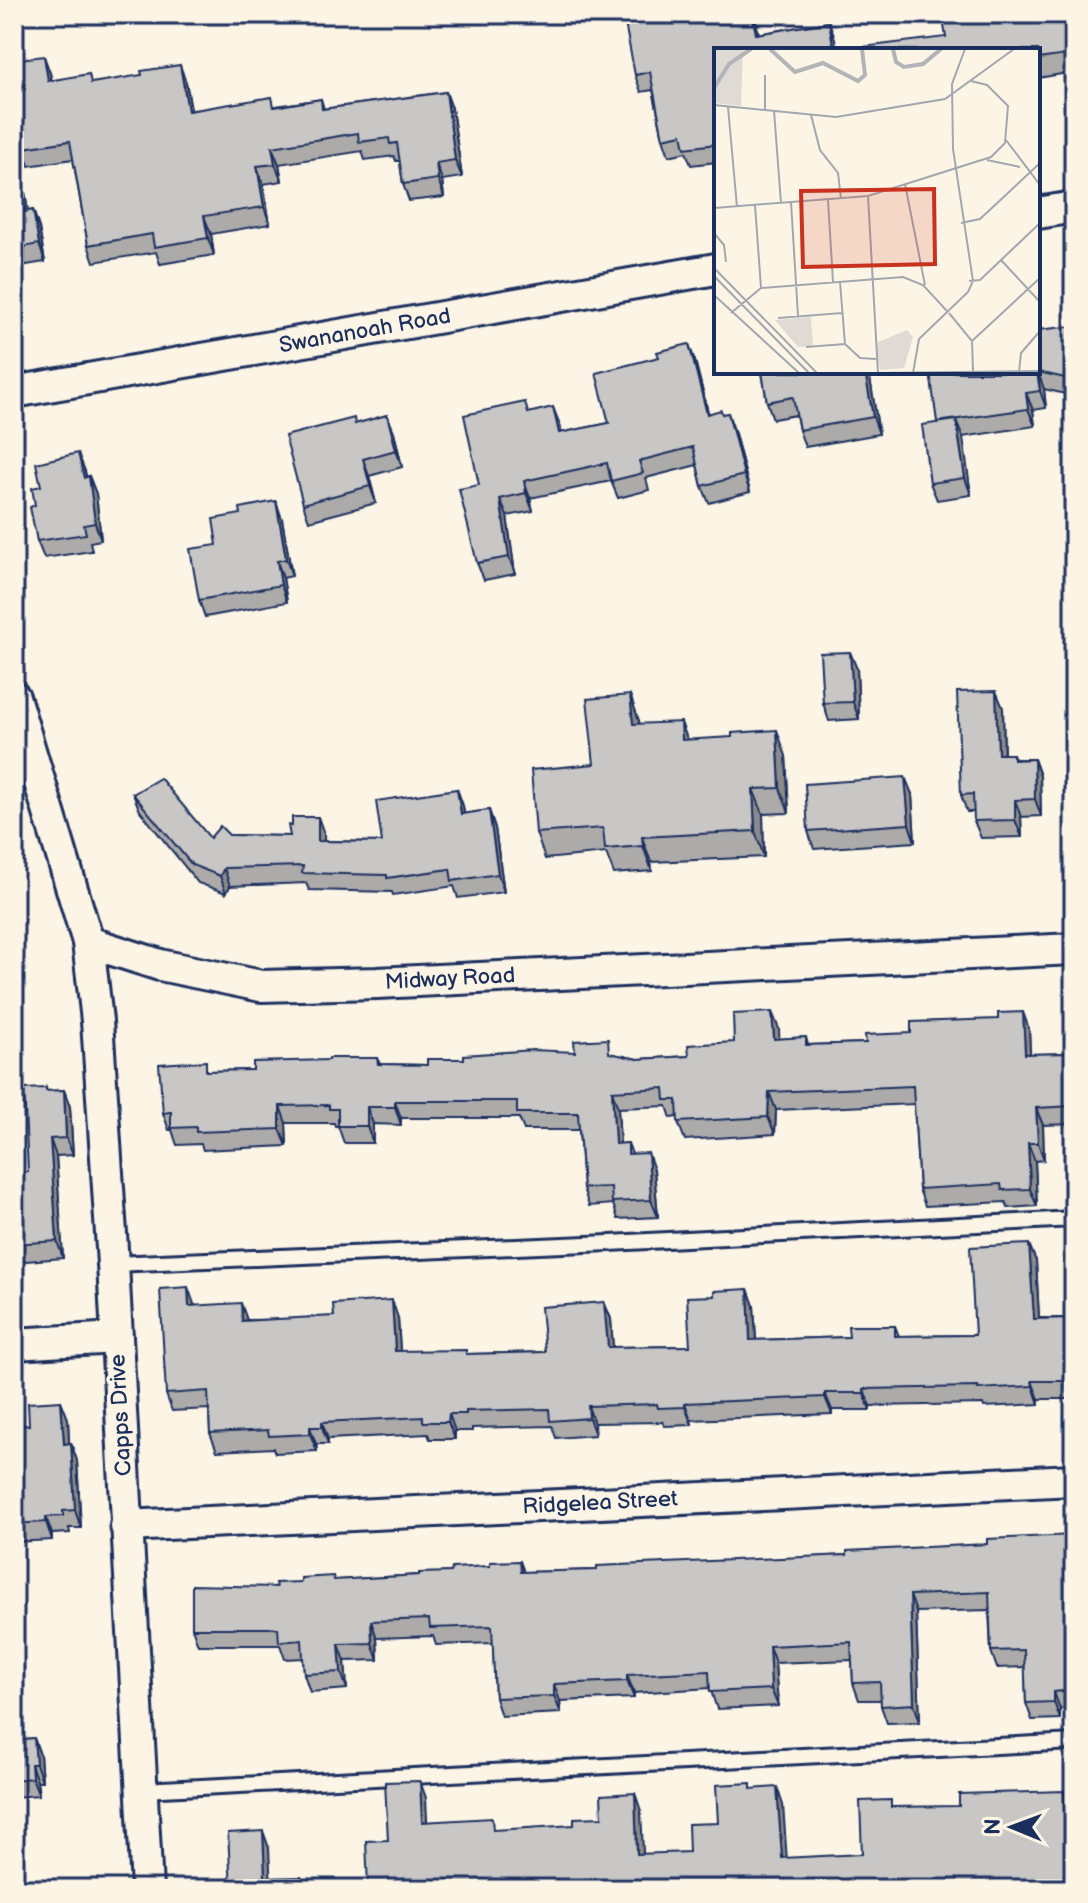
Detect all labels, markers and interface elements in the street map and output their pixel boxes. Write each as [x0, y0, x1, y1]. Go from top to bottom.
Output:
inset map [714, 48, 1040, 374]
street label: Swananoah Road [277, 303, 453, 359]
street label: Midway Road [384, 962, 516, 996]
street label: Capps Drive [104, 1353, 138, 1477]
street label: Ridgelea Street [522, 1485, 679, 1521]
north arrow [972, 1787, 1052, 1867]
text: N [980, 1818, 1007, 1835]

